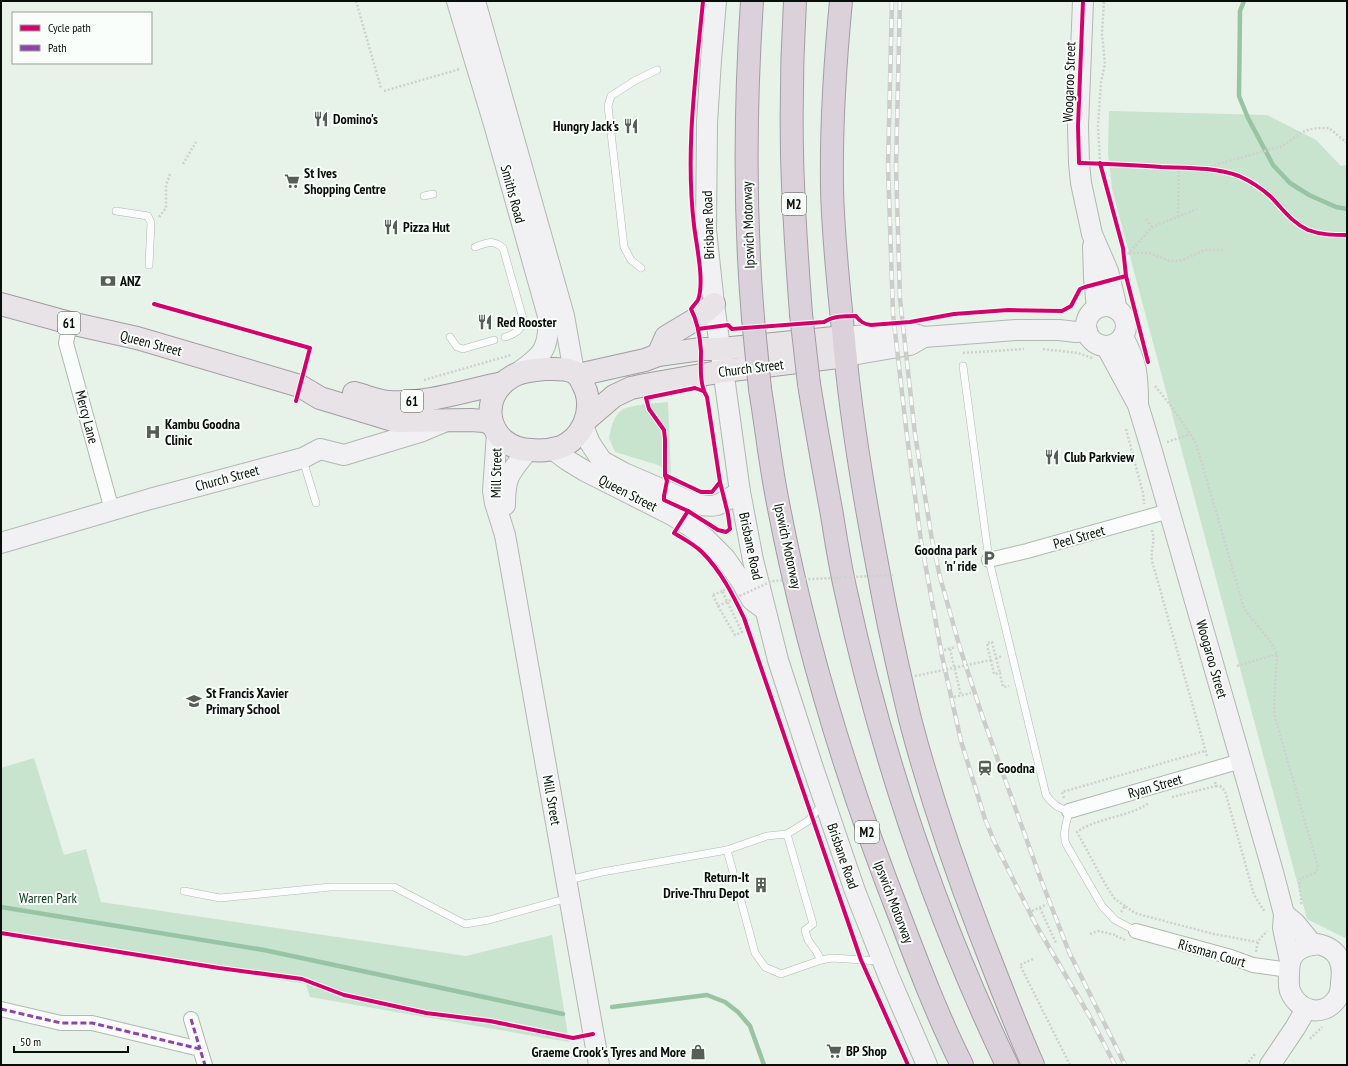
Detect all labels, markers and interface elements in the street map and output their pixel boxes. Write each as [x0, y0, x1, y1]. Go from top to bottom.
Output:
legend [12, 12, 152, 64]
text: Cycle path [48, 20, 91, 35]
text: Path [48, 40, 66, 55]
street label: Woogaroo Street [1059, 41, 1079, 123]
restaurant icon: Domino's [312, 110, 330, 128]
place label: Domino's [333, 110, 378, 128]
place label: Hungry Jack's [553, 117, 619, 135]
restaurant icon: Hungry Jack's [622, 117, 640, 135]
street label: Smiths Road [497, 163, 529, 225]
place label: St Ives Shopping Centre [304, 164, 386, 198]
supermarket icon: St Ives Shopping Centre [283, 172, 301, 190]
street label: Ipswich Motorway [737, 180, 759, 269]
street label: Brisbane Road [698, 190, 718, 260]
road number: M2 [782, 193, 806, 215]
restaurant icon: Pizza Hut [382, 218, 400, 236]
place label: Pizza Hut [403, 218, 450, 236]
bank icon: ANZ [99, 272, 117, 290]
place label: ANZ [119, 272, 141, 290]
road number: 61 [58, 312, 80, 334]
restaurant icon: Red Rooster [476, 313, 494, 331]
place label: Red Rooster [497, 313, 557, 331]
street label: Queen Street [118, 326, 184, 360]
street label: Church Street [717, 355, 785, 381]
street label: Mercy Lane [71, 388, 103, 446]
road number: 61 [401, 390, 423, 412]
place label: Kambu Goodna Clinic [165, 415, 240, 449]
hospital icon: Kambu Goodna Clinic [144, 423, 162, 441]
street label: Mill Street [487, 447, 505, 498]
restaurant icon: Club Parkview [1043, 448, 1061, 466]
place label: Club Parkview [1064, 448, 1135, 466]
street label: Church Street [193, 461, 261, 495]
street label: Queen Street [596, 471, 660, 515]
street label: Ipswich Motorway [770, 501, 806, 591]
street label: Brisbane Road [735, 511, 767, 581]
street label: Peel Street [1051, 521, 1107, 553]
place label: Goodna park 'n' ride [914, 541, 977, 575]
parking icon: Goodna park 'n' ride [980, 549, 998, 567]
street label: Woogaroo Street [1192, 618, 1232, 700]
place label: St Francis Xavier Primary School [206, 684, 289, 718]
school or university icon: St Francis Xavier Primary School [185, 692, 203, 710]
station icon: Goodna [976, 759, 994, 777]
place label: Goodna [997, 759, 1035, 777]
street label: Ryan Street [1126, 770, 1184, 802]
street label: Mill Street [539, 774, 565, 827]
street label: Brisbane Road [823, 821, 863, 891]
road number: M2 [855, 821, 879, 843]
street label: Ipswich Motorway [870, 858, 918, 947]
place label: Return-It Drive-Thru Depot [663, 868, 749, 902]
building icon: Return-It Drive-Thru Depot [752, 876, 770, 894]
park label: Warren Park [19, 889, 78, 907]
street label: Rissman Court [1176, 935, 1248, 971]
scale bar [14, 1028, 128, 1054]
text: 50 m [20, 1034, 41, 1049]
supermarket icon: BP Shop [825, 1042, 843, 1060]
place label: BP Shop [846, 1042, 887, 1060]
place label: Graeme Crook's Tyres and More [532, 1043, 686, 1061]
shop icon: Graeme Crook's Tyres and More [689, 1043, 707, 1061]

